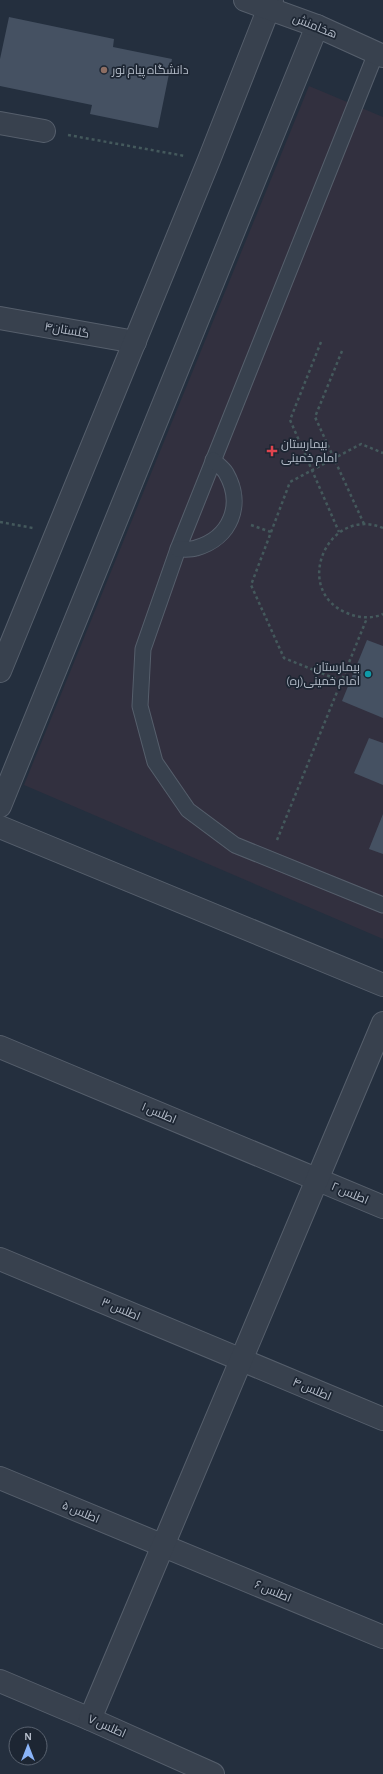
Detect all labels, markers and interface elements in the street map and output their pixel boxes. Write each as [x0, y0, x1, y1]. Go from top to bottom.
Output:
street label: هخامنش [291, 12, 339, 41]
place label: دانشگاه پیام نور [111, 64, 189, 79]
marker: دانشگاه پیام نور [99, 65, 109, 75]
street label: گلستان۴ [44, 320, 90, 341]
place label: بیمارستان امام خمینی [281, 438, 337, 466]
marker: بیمارستان امام خمینی [266, 445, 278, 457]
place label: بیمارستان امام خمینی(ره) [286, 661, 360, 689]
marker: بیمارستان امام خمینی(ره) [363, 669, 373, 679]
street label: اطلس ۱ [139, 1100, 178, 1127]
street label: اطلس ۲ [329, 1180, 370, 1207]
street label: اطلس ۳ [99, 1295, 142, 1323]
street label: اطلس ۴ [291, 1376, 333, 1403]
street label: اطلس ۵ [60, 1499, 101, 1526]
street label: اطلس ۶ [253, 1578, 293, 1605]
street label: اطلس ۷ [86, 1712, 128, 1741]
north arrow [8, 1726, 48, 1766]
text: N [24, 1731, 32, 1742]

